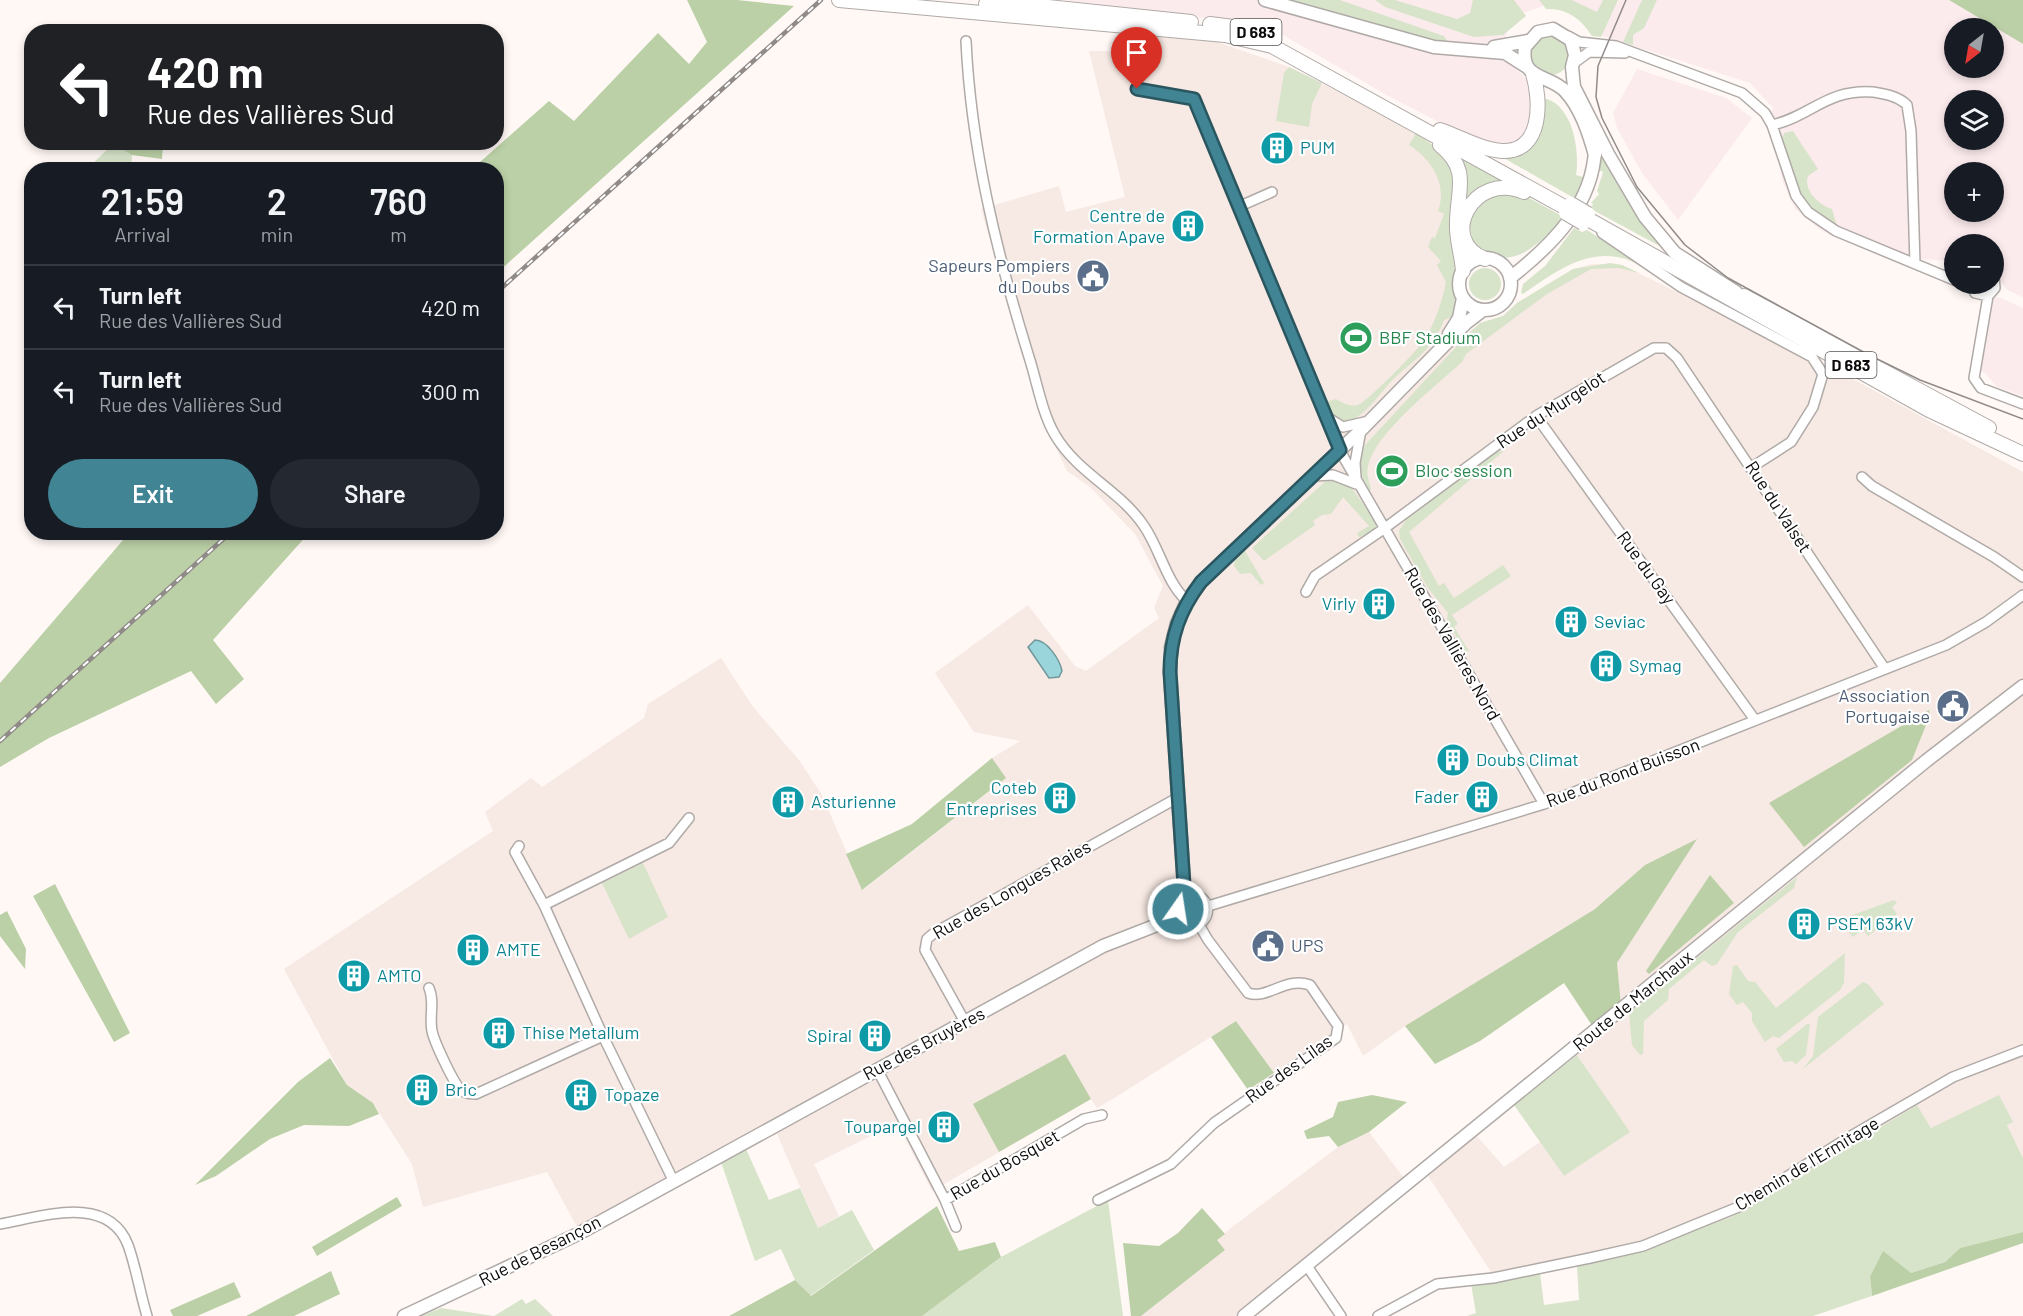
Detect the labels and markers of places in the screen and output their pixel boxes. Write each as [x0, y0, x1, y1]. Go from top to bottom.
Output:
pin [1111, 27, 1162, 89]
building icon: PUM [1259, 130, 1295, 166]
place label: PUM [1300, 136, 1335, 158]
place label: Centre de Formation Apave [1033, 204, 1165, 247]
building icon: Centre de Formation Apave [1170, 208, 1206, 244]
place label: Sapeurs Pompiers du Doubs [928, 254, 1070, 297]
public building icon: Sapeurs Pompiers du Doubs [1075, 258, 1111, 294]
sports icon: BBF Stadium [1338, 320, 1374, 356]
place label: BBF Stadium [1379, 326, 1481, 348]
sports icon: Bloc session [1374, 453, 1410, 489]
place label: Bloc session [1415, 459, 1512, 481]
building icon: Virly [1361, 586, 1397, 622]
place label: Virly [1322, 592, 1356, 614]
building icon: Seviac [1553, 604, 1589, 640]
place label: Seviac [1594, 610, 1646, 632]
building icon: Symag [1588, 648, 1624, 684]
place label: Symag [1629, 654, 1682, 676]
place label: Association Portugaise [1838, 684, 1930, 727]
public building icon: Association Portugaise [1935, 688, 1971, 724]
building icon: Doubs Climat [1435, 742, 1471, 778]
place label: Doubs Climat [1476, 748, 1579, 770]
place label: Coteb Entreprises [946, 776, 1037, 819]
building icon: Fader [1464, 779, 1500, 815]
building icon: Coteb Entreprises [1042, 780, 1078, 816]
building icon: Asturienne [770, 784, 806, 820]
place label: Fader [1414, 785, 1459, 807]
place label: Asturienne [811, 790, 896, 812]
building icon: PSEM 63kV [1786, 906, 1822, 942]
place label: PSEM 63kV [1827, 912, 1914, 934]
public building icon: UPS [1250, 928, 1286, 964]
building icon: AMTE [455, 932, 491, 968]
place label: UPS [1291, 934, 1324, 956]
place label: AMTE [496, 938, 541, 960]
building icon: AMTO [336, 958, 372, 994]
place label: AMTO [377, 964, 421, 986]
building icon: Thise Metallum [481, 1015, 517, 1051]
building icon: Spiral [857, 1018, 893, 1054]
place label: Thise Metallum [522, 1021, 639, 1043]
place label: Spiral [807, 1024, 852, 1046]
building icon: Bric [404, 1072, 440, 1108]
building icon: Topaze [563, 1077, 599, 1113]
place label: Bric [445, 1078, 477, 1100]
place label: Topaze [604, 1083, 660, 1105]
building icon: Toupargel [926, 1109, 962, 1145]
place label: Toupargel [844, 1115, 921, 1137]

